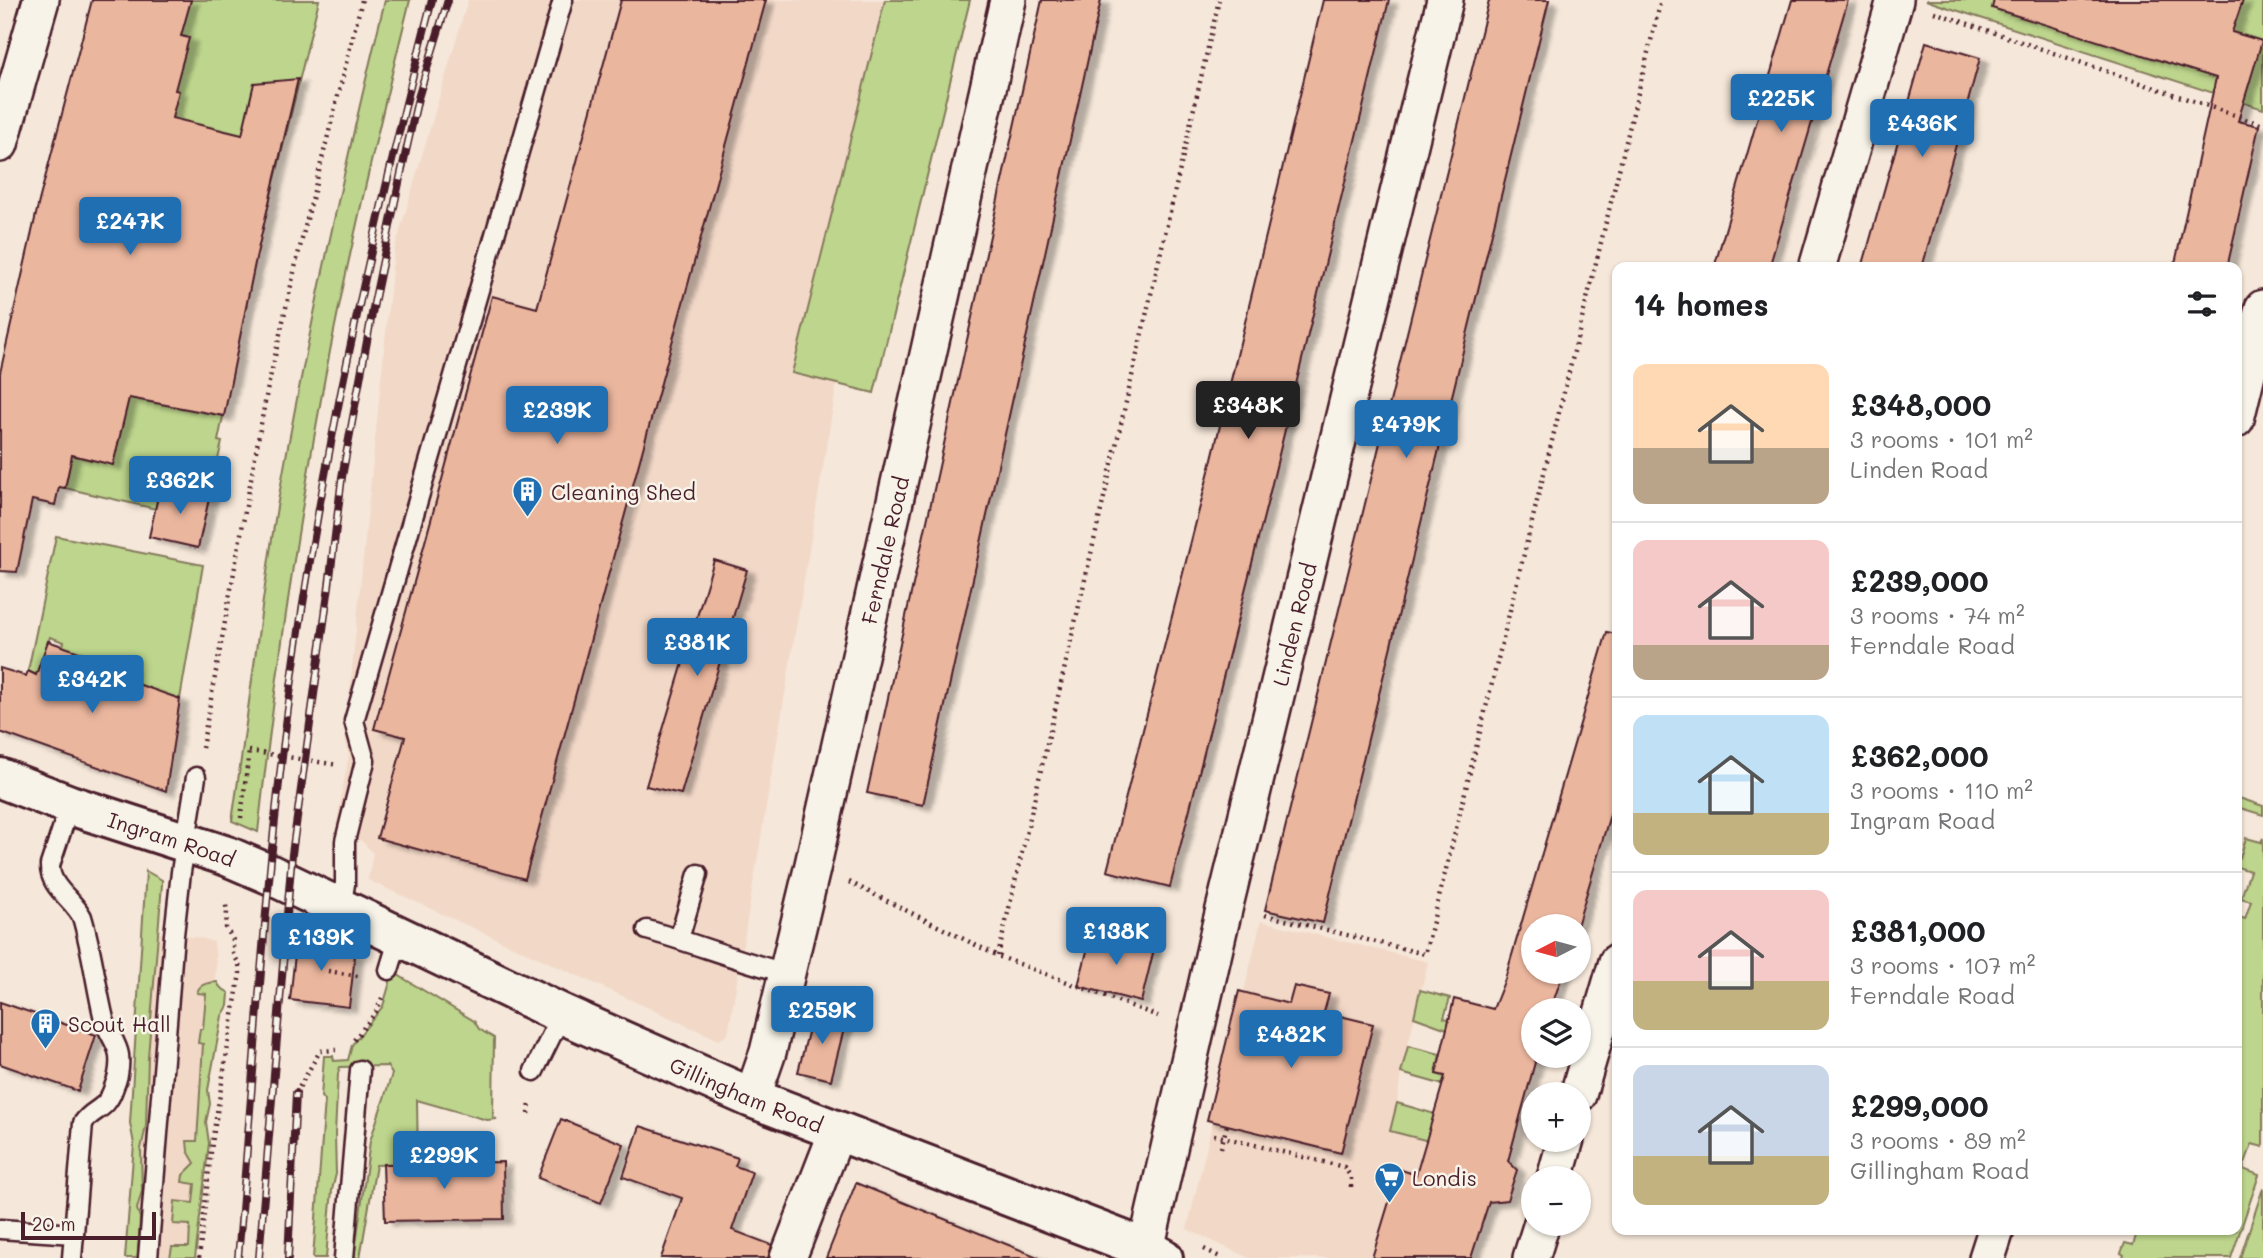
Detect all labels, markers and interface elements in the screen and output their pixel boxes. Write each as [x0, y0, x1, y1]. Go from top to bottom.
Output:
pin: £225K [1732, 74, 1830, 134]
text: £225K [1747, 82, 1815, 112]
pin: £436K [1873, 100, 1971, 159]
text: £436K [1886, 107, 1958, 137]
pin: £247K [81, 198, 179, 257]
text: £247K [95, 205, 165, 235]
text: 14 homes [1633, 284, 1769, 324]
icon: filters [2183, 285, 2221, 323]
pin: £348K [1199, 382, 1297, 441]
text: £348,000 [1850, 384, 1991, 424]
pin: £239K [508, 386, 606, 446]
text: £348K [1212, 389, 1284, 419]
icon: home [1689, 392, 1773, 476]
text: £239K [522, 394, 592, 424]
pin: £479K [1357, 400, 1455, 460]
text: £479K [1371, 408, 1441, 438]
text: 3 rooms · 101 m² [1850, 424, 2033, 454]
text: Linden Road [1850, 454, 1988, 484]
pin: £362K [131, 456, 229, 516]
text: £362K [145, 464, 215, 494]
street label: Ferndale Road [854, 473, 914, 626]
building icon: Cleaning Shed [511, 474, 545, 518]
place label: Cleaning Shed [551, 478, 696, 505]
street label: Linden Road [1265, 560, 1321, 689]
text: £239,000 [1850, 560, 1989, 600]
icon: home [1689, 568, 1773, 652]
text: 3 rooms · 74 m² [1850, 600, 2025, 630]
pin: £381K [648, 618, 746, 678]
text: £381K [663, 626, 731, 656]
text: Ferndale Road [1850, 630, 2015, 660]
pin: £342K [43, 656, 141, 715]
text: £342K [57, 663, 127, 693]
text: £362,000 [1850, 735, 1989, 775]
icon: home [1689, 743, 1773, 827]
text: 3 rooms · 110 m² [1850, 775, 2033, 805]
street label: Ingram Road [105, 805, 240, 872]
text: Ingram Road [1850, 805, 1995, 835]
pin: £138K [1067, 908, 1165, 967]
text: £381,000 [1850, 910, 1986, 950]
pin: £139K [272, 914, 370, 973]
north arrow [1521, 914, 1591, 984]
map controls [1521, 914, 1591, 1236]
text: £138K [1082, 915, 1150, 945]
icon: home [1689, 918, 1773, 1002]
text: £139K [287, 921, 355, 951]
text: 3 rooms · 107 m² [1850, 950, 2036, 980]
text: Ferndale Road [1850, 980, 2015, 1010]
pin: £259K [773, 986, 871, 1046]
text: £259K [787, 994, 857, 1024]
button: layers [1521, 998, 1591, 1068]
building icon: Scout Hall [28, 1006, 62, 1050]
place label: Scout Hall [68, 1010, 171, 1037]
pin: £482K [1242, 1010, 1340, 1070]
text: £482K [1255, 1018, 1327, 1048]
street label: Gillingham Road [666, 1050, 827, 1138]
button: + [1521, 1082, 1591, 1152]
text: £299,000 [1850, 1085, 1989, 1125]
icon: home [1689, 1093, 1773, 1177]
text: 3 rooms · 89 m² [1850, 1125, 2026, 1155]
pin: £299K [395, 1132, 493, 1191]
text: £299K [409, 1139, 479, 1169]
text: Gillingham Road [1850, 1155, 2029, 1185]
supermarket icon: Londis [1372, 1160, 1406, 1204]
place label: Londis [1412, 1164, 1477, 1191]
button: − [1521, 1166, 1591, 1236]
scale bar [21, 1209, 156, 1241]
text: 20 m [32, 1211, 76, 1236]

